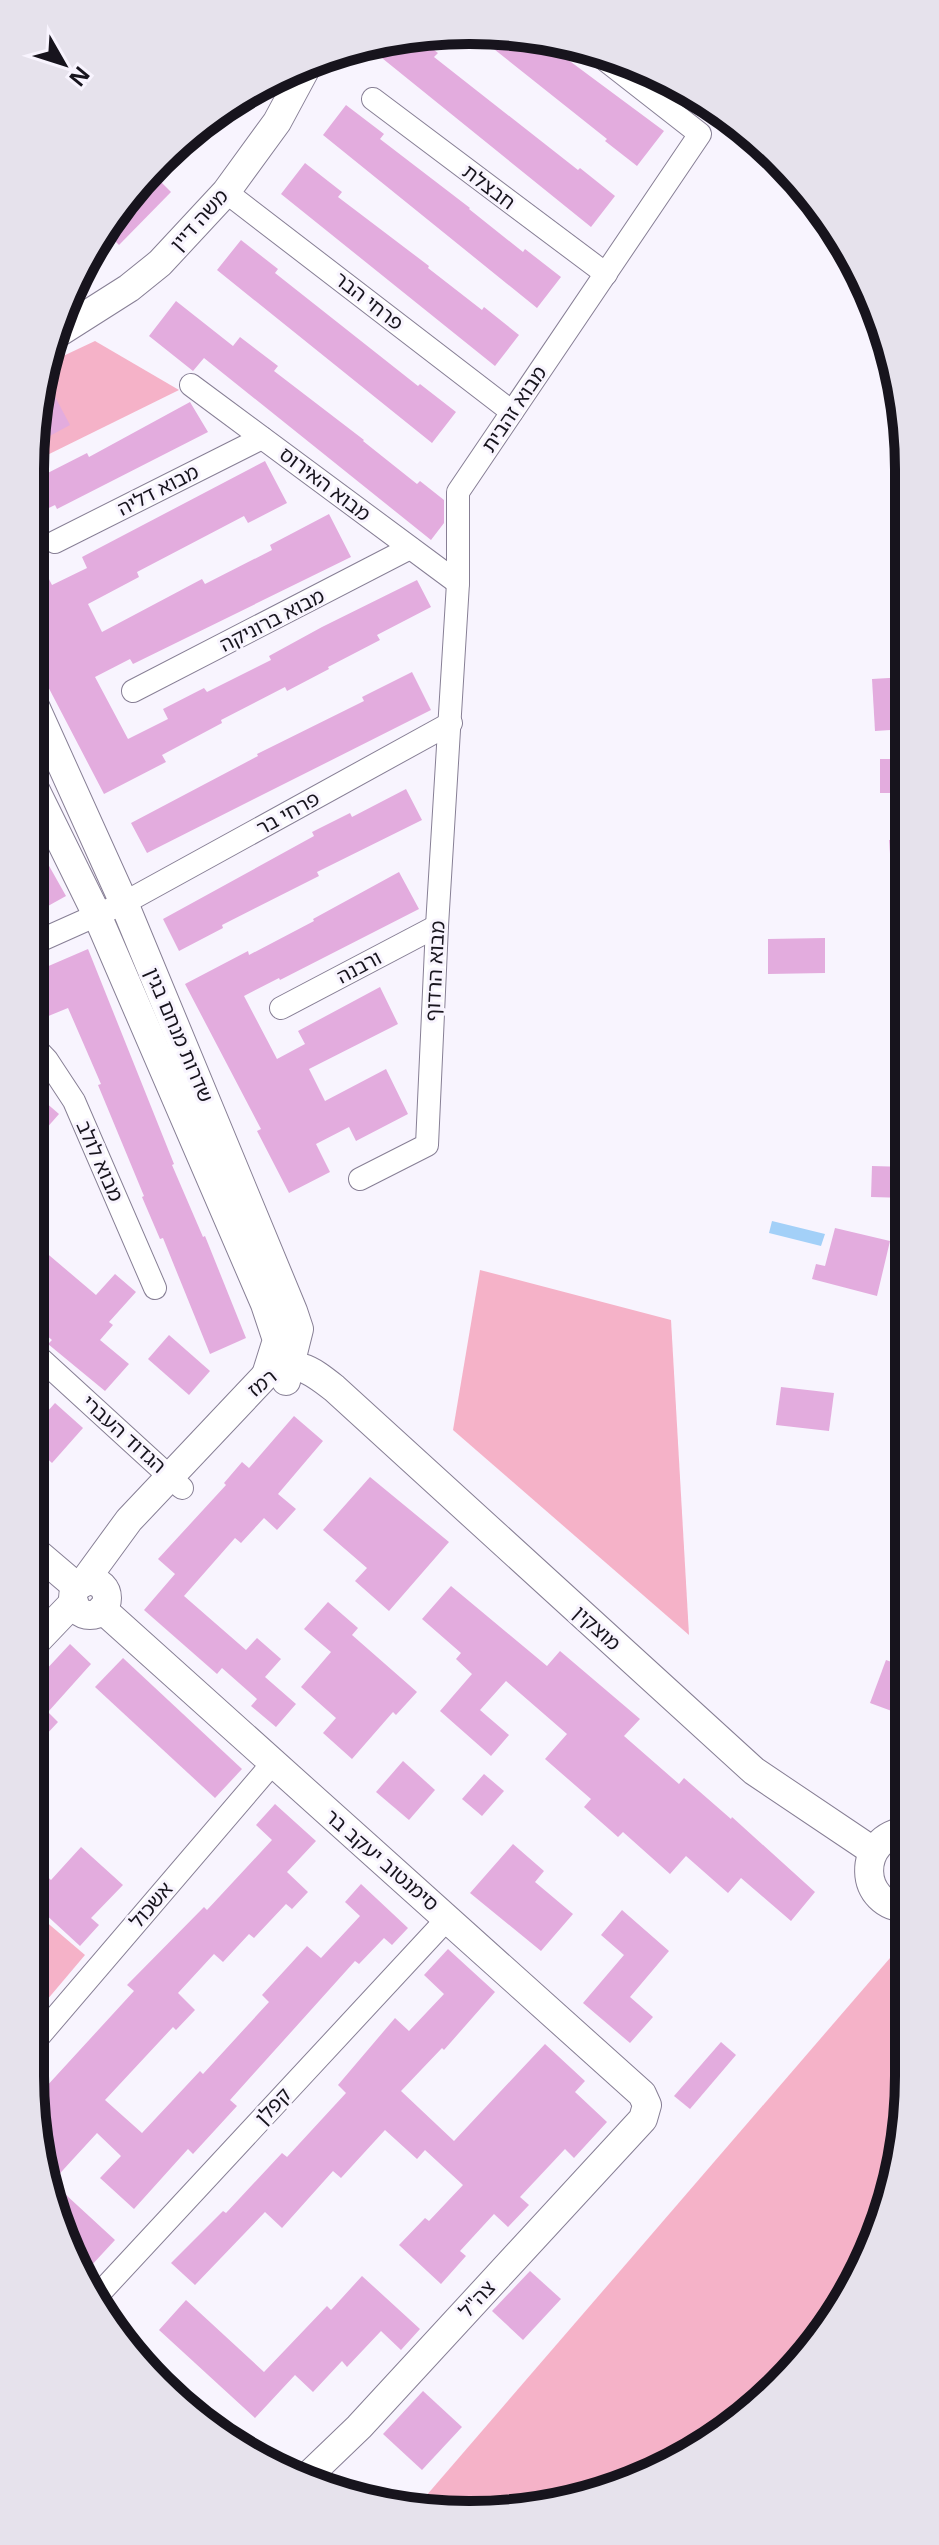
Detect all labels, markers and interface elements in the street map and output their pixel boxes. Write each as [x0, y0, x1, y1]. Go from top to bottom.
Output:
north arrow [24, 24, 104, 104]
text: N [63, 61, 98, 94]
street label: חבצלת [457, 158, 521, 215]
street label: משה דיין [164, 183, 234, 256]
street label: פרחי הבר [329, 265, 409, 336]
street label: מבוא זהבית [475, 360, 552, 457]
street label: מבוא האירוס [274, 440, 377, 527]
street label: מבוא דליה [113, 458, 203, 522]
street label: מבוא ברוניקה [215, 582, 329, 658]
street label: פרחי בר [251, 784, 324, 841]
street label: מבוא הרדוף [418, 920, 451, 1022]
street label: ורבנה [332, 944, 386, 990]
street label: שדרות מנחם בגין [139, 963, 220, 1106]
street label: מבוא לולב [71, 1116, 130, 1206]
street label: רמז [241, 1363, 282, 1403]
street label: הגדוד העברי [76, 1389, 172, 1479]
street label: מוצקין [568, 1599, 627, 1656]
street label: סימנטוב יעקב בר [320, 1803, 445, 1917]
street label: אשכול [123, 1876, 178, 1934]
street label: קפלן [249, 2081, 297, 2130]
street label: צה"ל [452, 2274, 501, 2323]

